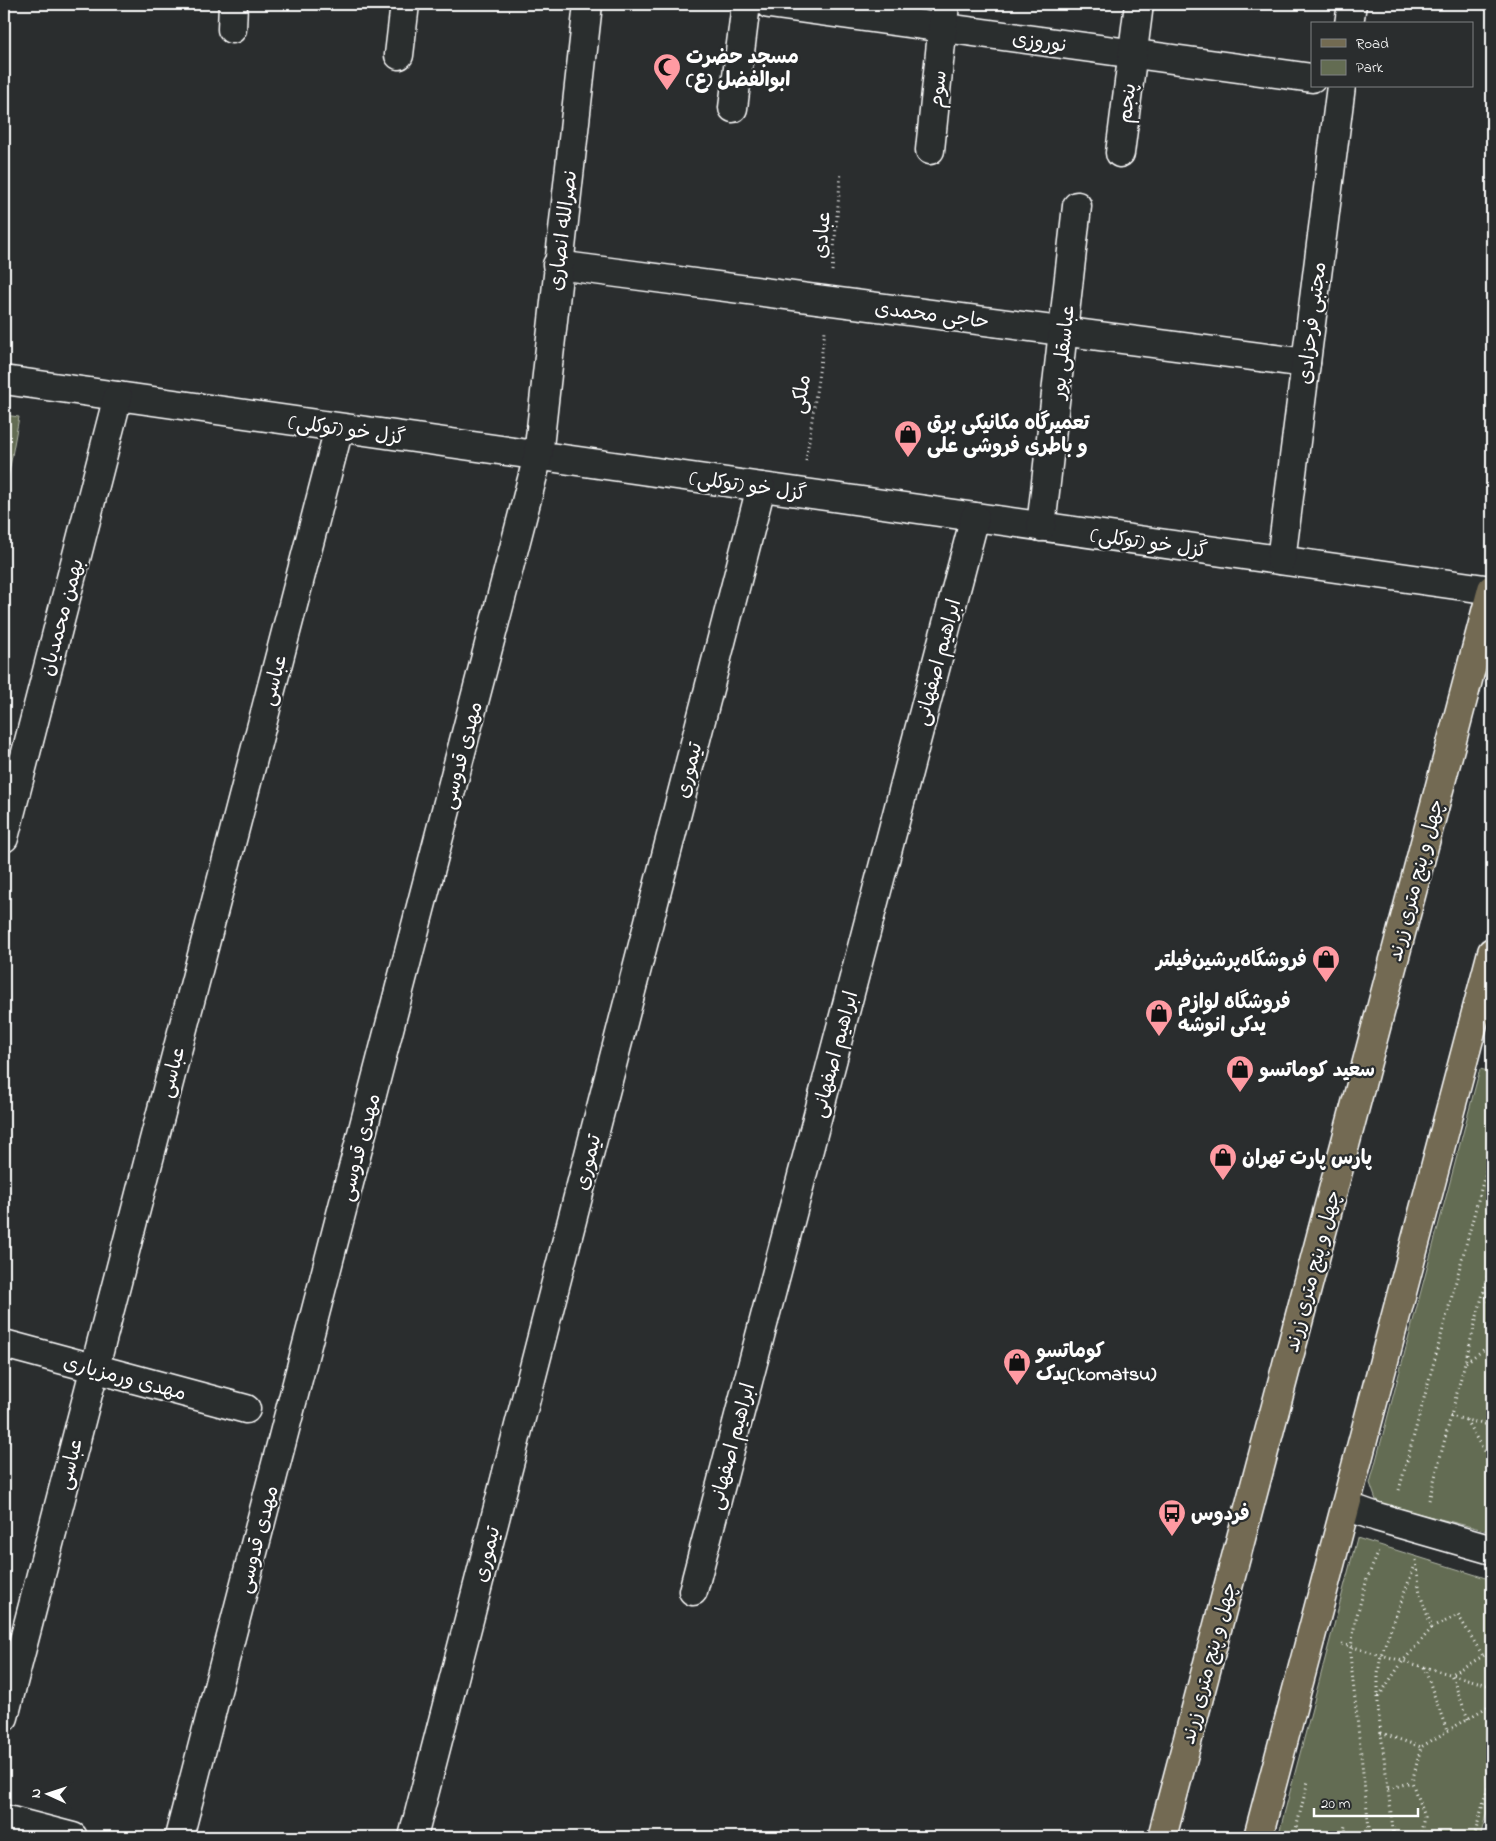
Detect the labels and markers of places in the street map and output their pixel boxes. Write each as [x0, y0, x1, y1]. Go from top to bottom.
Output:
place label: مسجد حضرت ابوالفضل (ع) [686, 44, 799, 96]
mosque icon: مسجد حضرت ابوالفضل (ع) [652, 52, 682, 91]
place label: تعمیرگاه مکانیکی برق و باطری فروشی علی [927, 410, 1090, 462]
shop icon: تعمیرگاه مکانیکی برق و باطری فروشی علی [893, 419, 923, 458]
shop icon: فروشگاه‌پرشین‌فیلتر [1311, 944, 1341, 983]
place label: فروشگاه‌پرشین‌فیلتر [1154, 947, 1307, 976]
place label: فروشگاه لوازم یدکی انوشه [1178, 989, 1291, 1041]
shop icon: فروشگاه لوازم یدکی انوشه [1144, 998, 1174, 1037]
shop icon: سعید کوماتسو [1225, 1054, 1255, 1093]
place label: سعید کوماتسو [1258, 1057, 1375, 1086]
shop icon: پارس پارت تهران [1208, 1142, 1238, 1181]
place label: پارس پارت تهران [1242, 1145, 1372, 1174]
place label: کوماتسو یدک(komatsu) [1035, 1338, 1156, 1390]
shop icon: کوماتسو یدک(komatsu) [1002, 1347, 1032, 1386]
bus stop icon: فردوس [1157, 1498, 1187, 1537]
place label: فردوس [1191, 1501, 1250, 1530]

